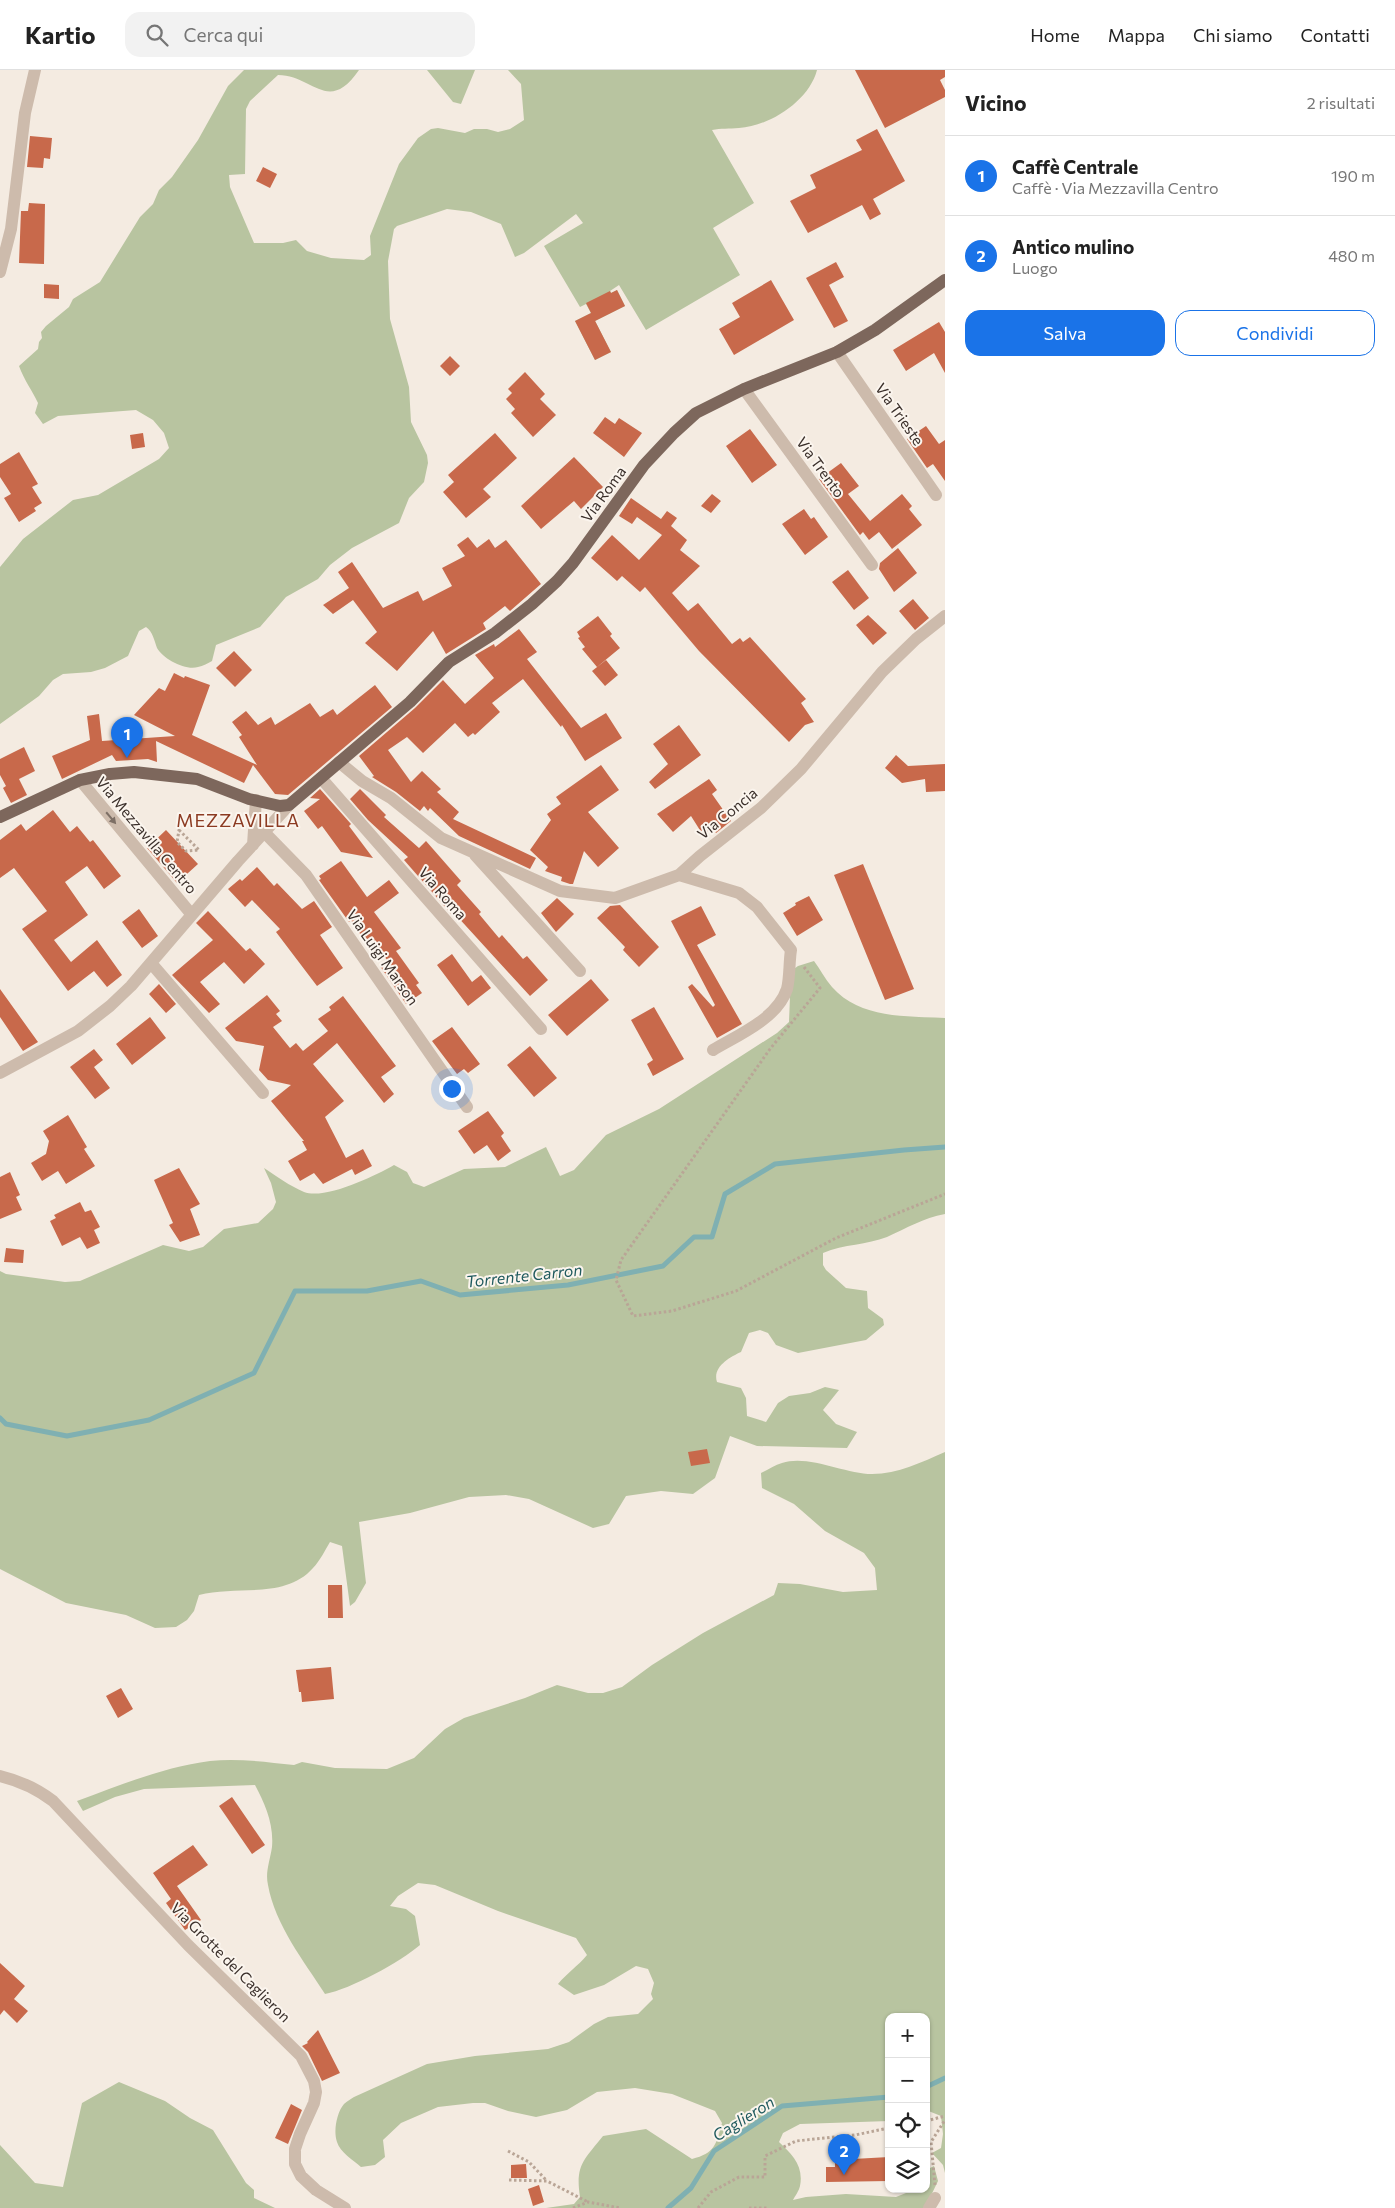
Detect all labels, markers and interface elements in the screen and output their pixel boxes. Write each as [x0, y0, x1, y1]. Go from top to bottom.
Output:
search box [125, 12, 475, 57]
text: Kartio [25, 20, 95, 49]
icon: search [143, 21, 171, 49]
text: Cerca qui [183, 23, 263, 46]
text: Home [1030, 24, 1080, 46]
text: Mappa [1108, 24, 1165, 46]
text: Chi siamo [1193, 24, 1272, 46]
text: Contatti [1300, 24, 1370, 46]
text: Vicino [965, 90, 1026, 115]
text: 2 risultati [1307, 93, 1375, 112]
text: Caffè Centrale [1012, 155, 1138, 178]
text: 1 [977, 166, 985, 185]
text: 190 m [1331, 166, 1375, 185]
text: Caffè · Via Mezzavilla Centro [1012, 178, 1219, 197]
text: Antico mulino [1012, 235, 1134, 258]
text: 2 [976, 246, 986, 265]
text: 480 m [1328, 246, 1375, 265]
text: Luogo [1012, 258, 1058, 277]
button: Salva [965, 310, 1165, 356]
button: Condividi [1175, 310, 1375, 356]
street label: Via Trieste [872, 379, 928, 449]
street label: Via Trento [793, 433, 849, 501]
street label: Via Roma [577, 463, 629, 525]
pin: 1 [111, 717, 143, 758]
street label: Via Mezzavilla Centro [93, 773, 201, 897]
street label: Via Concia [693, 783, 761, 843]
district label: MEZZAVILLA [176, 809, 300, 831]
one-way arrow [105, 812, 116, 824]
street label: Via Roma [415, 863, 471, 923]
street label: Via Luigi Marson [343, 906, 423, 1008]
your location [439, 1076, 465, 1102]
water label: Torrente Carron [465, 1259, 583, 1291]
street label: Via Grotte del Caglieron [167, 1898, 295, 2026]
map controls [885, 2013, 930, 2193]
button: + [885, 2013, 930, 2058]
button: − [885, 2058, 930, 2103]
water label: Caglieron [709, 2092, 777, 2144]
button: locate [885, 2103, 930, 2148]
pin: 2 [828, 2134, 860, 2175]
button: layers [885, 2148, 930, 2193]

